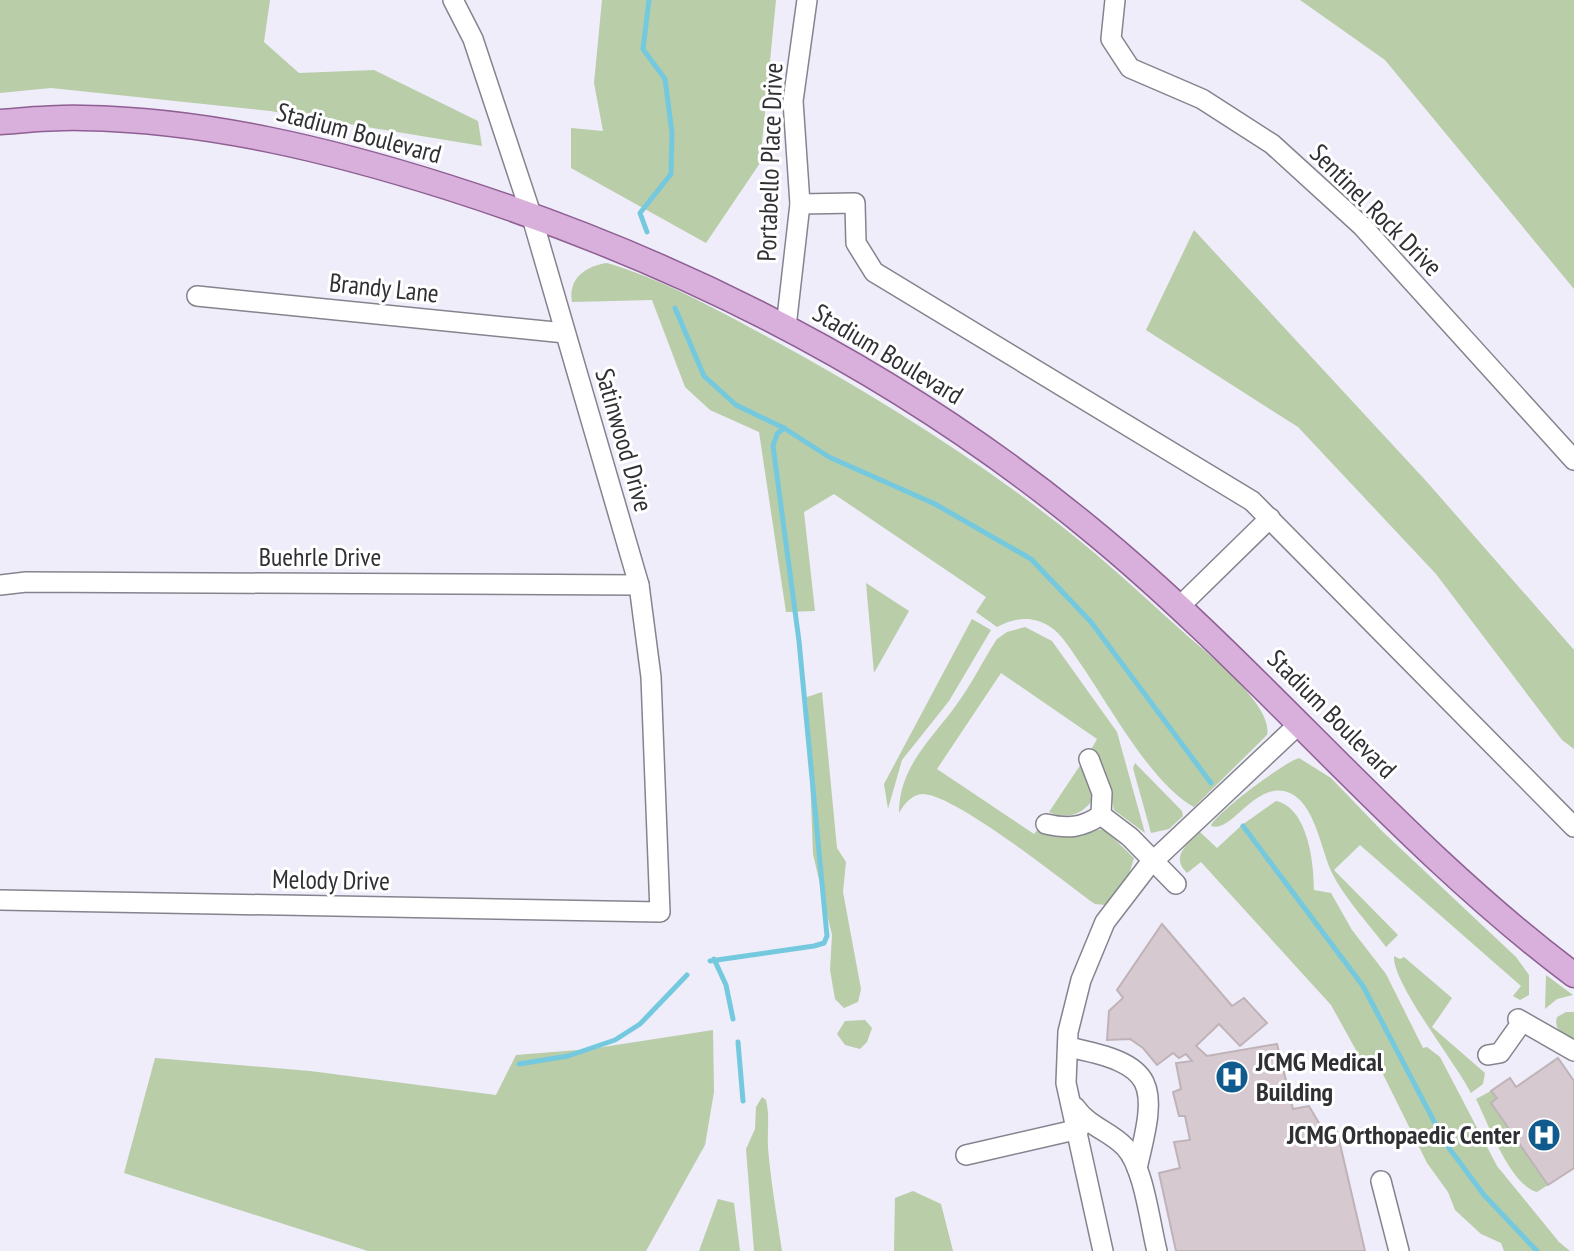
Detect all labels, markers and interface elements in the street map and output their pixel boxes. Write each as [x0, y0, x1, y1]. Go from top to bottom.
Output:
street label: Portabello Place Drive [750, 62, 789, 262]
street label: Stadium Boulevard [273, 95, 445, 170]
street label: Sentinel Rock Drive [1303, 136, 1450, 283]
street label: Brandy Lane [328, 265, 440, 310]
street label: Stadium Boulevard [807, 296, 969, 411]
street label: Satinwood Drive [588, 365, 661, 515]
street label: Buehrle Drive [259, 540, 381, 573]
street label: Stadium Boulevard [1261, 642, 1404, 785]
street label: Melody Drive [272, 862, 390, 897]
place label: JCMG Medical Building [1255, 1045, 1384, 1108]
hospital icon: JCMG Medical Building [1213, 1058, 1251, 1096]
hospital icon: JCMG Orthopaedic Center [1525, 1116, 1563, 1154]
place label: JCMG Orthopaedic Center [1286, 1118, 1520, 1151]

